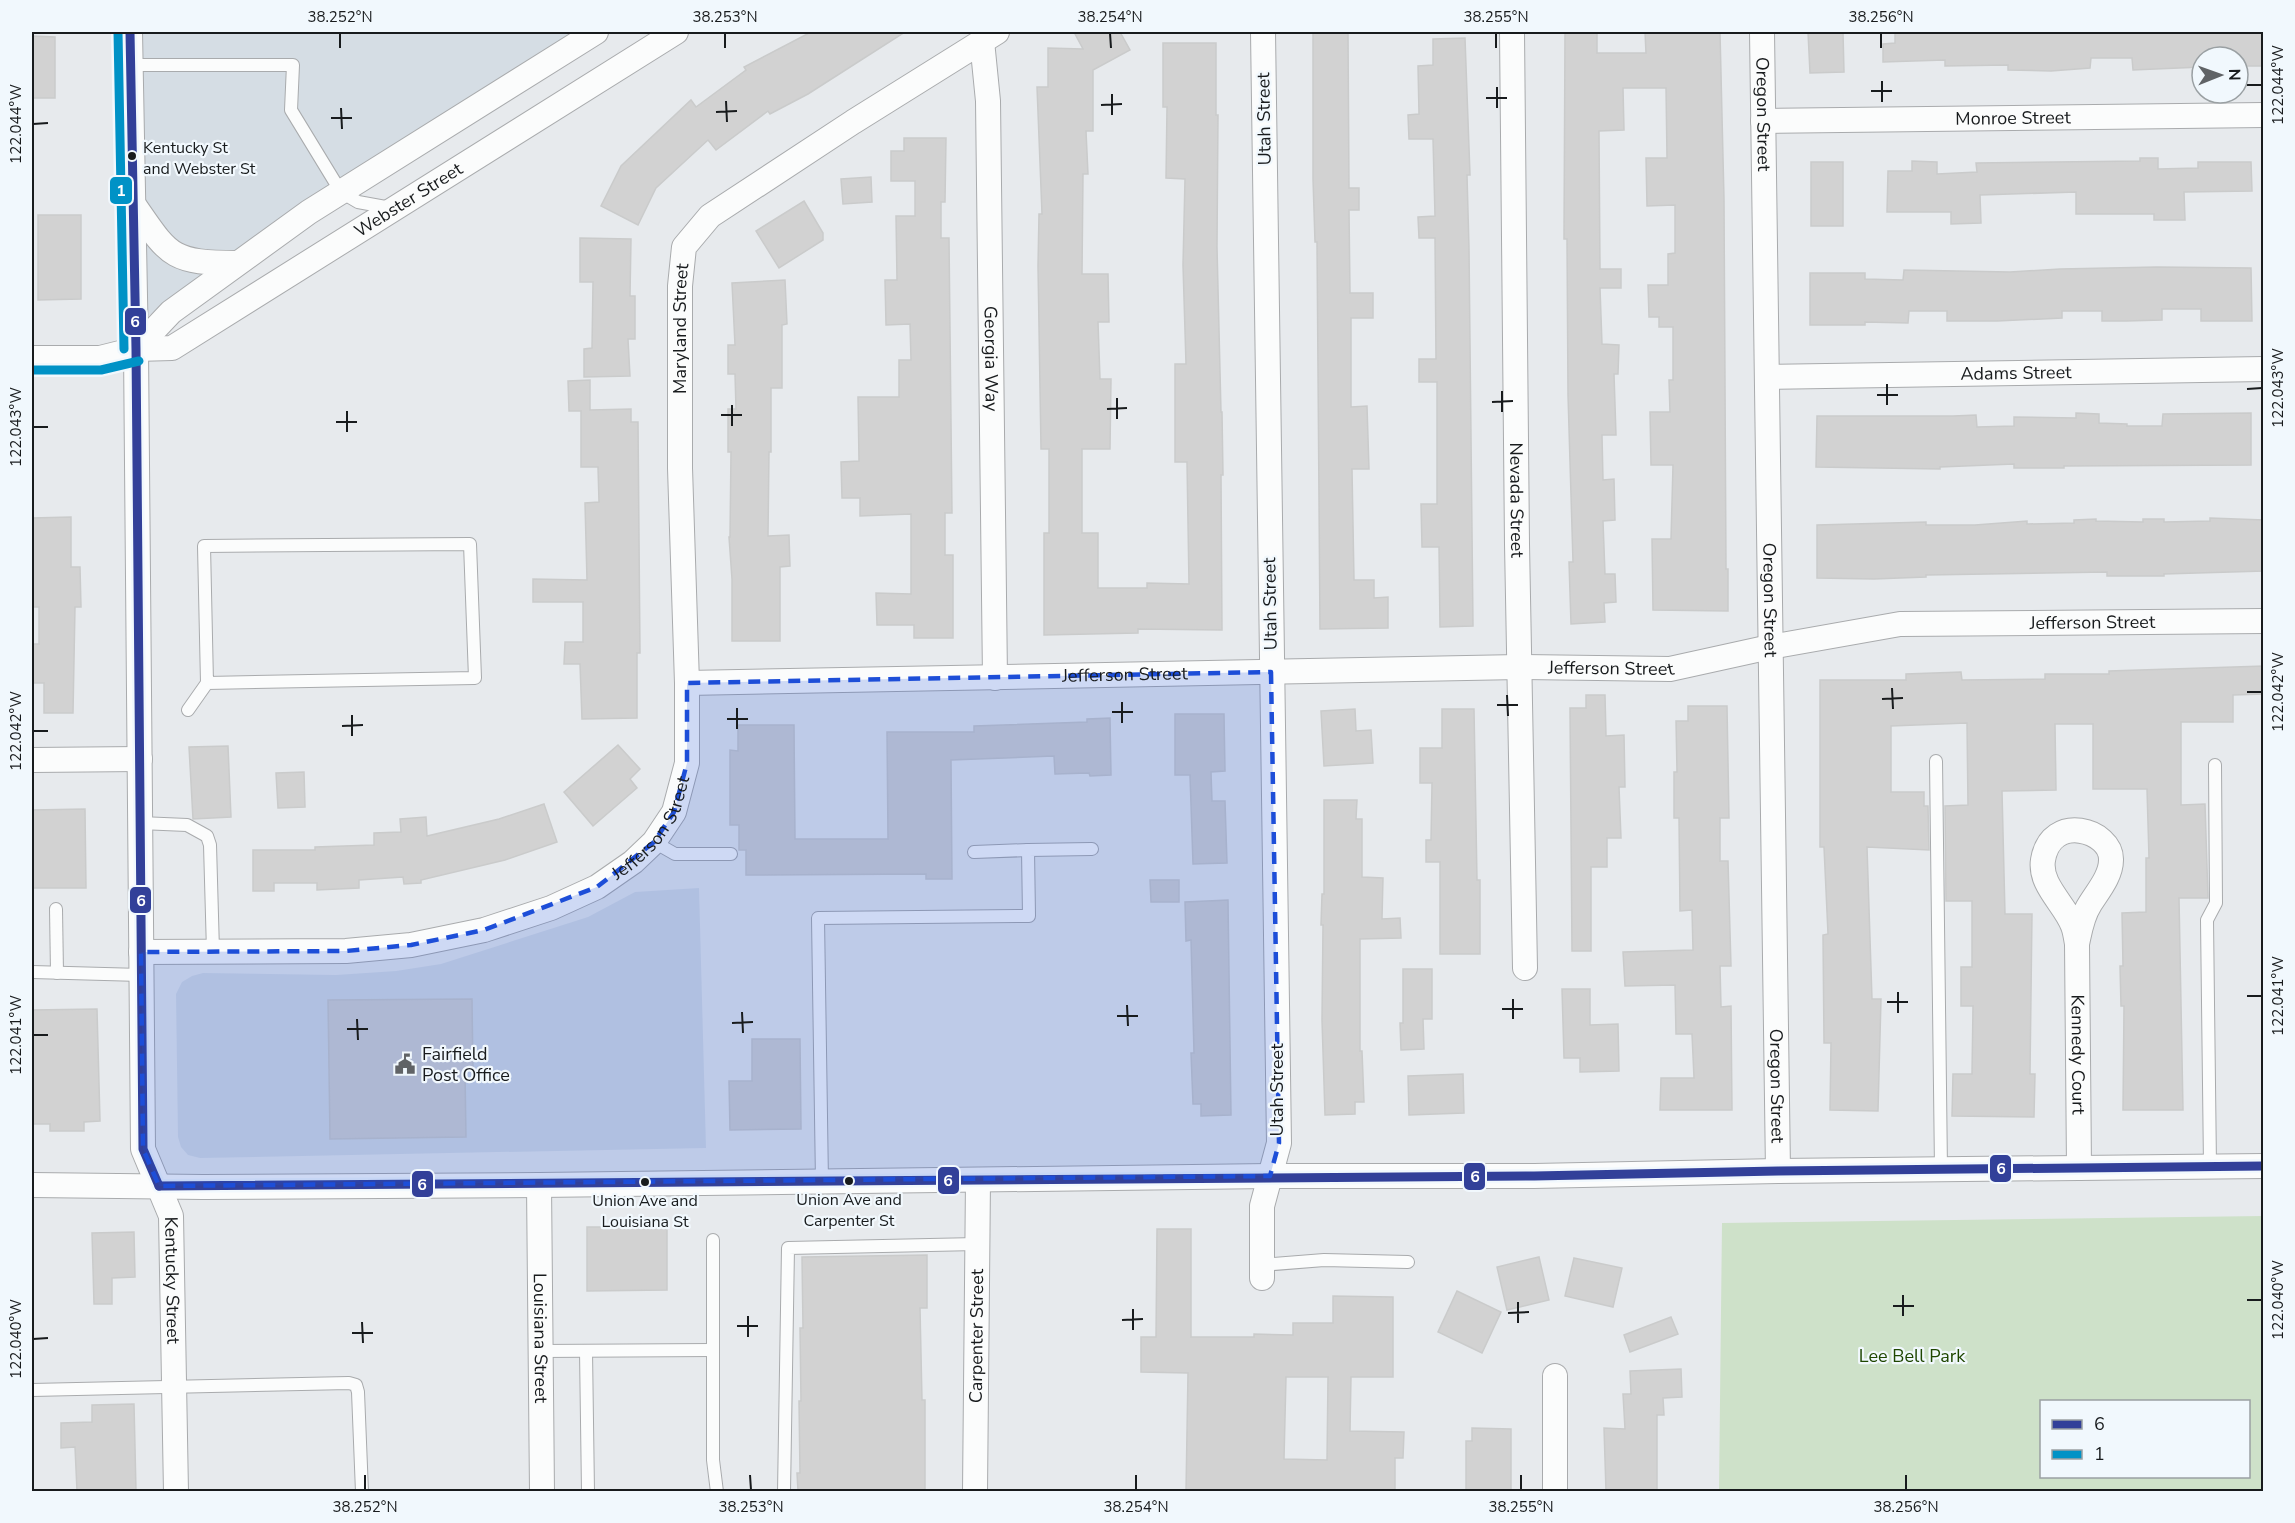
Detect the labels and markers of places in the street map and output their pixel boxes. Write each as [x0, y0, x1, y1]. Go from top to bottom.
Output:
place label: Kentucky St and Webster St [143, 137, 256, 180]
marker: Kentucky St and Webster St [126, 150, 138, 162]
place label: Fairfield Post Office [422, 1042, 510, 1087]
public building icon: Fairfield Post Office [393, 1052, 417, 1076]
marker: Union Ave and Carpenter St [843, 1175, 855, 1187]
marker: Union Ave and Louisiana St [639, 1176, 651, 1188]
place label: Union Ave and Carpenter St [796, 1189, 902, 1232]
place label: Union Ave and Louisiana St [592, 1190, 698, 1233]

